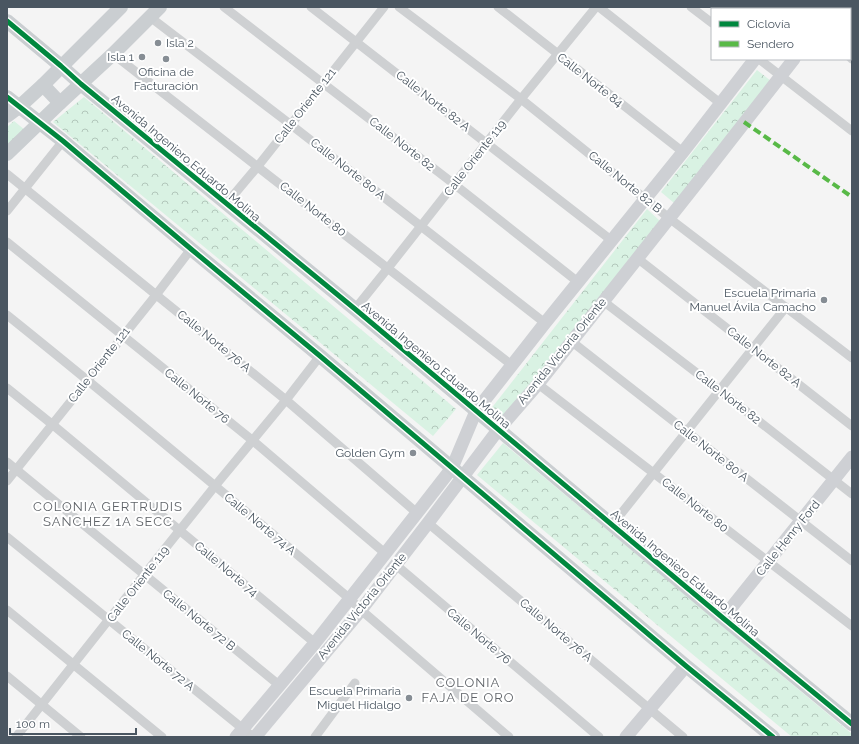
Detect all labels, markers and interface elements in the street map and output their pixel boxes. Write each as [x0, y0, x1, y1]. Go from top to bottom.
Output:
legend [711, 8, 851, 60]
text: Ciclovía [747, 17, 790, 31]
place label: Isla 2 [166, 36, 194, 50]
text: Sendero [747, 37, 794, 51]
marker: Isla 2 [153, 38, 163, 48]
place label: Isla 1 [107, 50, 134, 64]
street label: Calle Norte 84 [554, 50, 626, 110]
marker: Isla 1 [137, 52, 147, 62]
marker: Oficina de Facturación [161, 54, 171, 64]
place label: Oficina de Facturación [134, 65, 198, 93]
street label: Calle Oriente 121 [271, 66, 339, 146]
street label: Calle Norte 82 A [393, 68, 473, 134]
street label: Avenida Ingeniero Eduardo Molina [109, 92, 263, 224]
street label: Calle Norte 82 [366, 114, 438, 174]
street label: Calle Oriente 119 [441, 117, 509, 199]
street label: Calle Norte 80 A [308, 135, 388, 203]
street label: Calle Norte 82 B [585, 148, 665, 216]
street label: Calle Norte 80 [277, 179, 349, 239]
place label: Escuela Primaria Manuel Ávila Camacho [690, 286, 816, 314]
street label: Avenida Victoria Oriente [515, 295, 609, 407]
marker: Escuela Primaria Manuel Ávila Camacho [819, 295, 829, 305]
street label: Avenida Ingeniero Eduardo Molina [359, 299, 513, 431]
street label: Calle Norte 76 A [174, 307, 254, 375]
street label: Calle Norte 82 A [724, 324, 804, 390]
street label: Calle Oriente 121 [65, 325, 133, 405]
street label: Calle Norte 76 [162, 366, 232, 426]
street label: Calle Norte 82 [692, 367, 764, 427]
street label: Calle Norte 80 A [671, 417, 751, 485]
place label: Golden Gym [335, 446, 405, 460]
marker: Golden Gym [408, 448, 418, 458]
street label: Calle Norte 80 [659, 475, 731, 535]
street label: Calle Norte 74 A [221, 490, 299, 558]
street label: Calle Henry Ford [753, 497, 823, 579]
district label: COLONIA GERTRUDIS SANCHEZ 1A SECC [33, 499, 183, 529]
street label: Avenida Ingeniero Eduardo Molina [608, 507, 762, 639]
street label: Calle Norte 74 [192, 538, 261, 600]
street label: Calle Oriente 119 [104, 543, 172, 625]
street label: Avenida Victoria Oriente [315, 550, 409, 662]
street label: Calle Norte 72 B [160, 586, 238, 654]
street label: Calle Norte 76 A [517, 596, 595, 664]
street label: Calle Norte 76 [444, 605, 514, 667]
street label: Calle Norte 72 A [119, 626, 197, 694]
district label: COLONIA FAJA DE ORO [422, 675, 514, 705]
place label: Escuela Primaria Miguel Hidalgo [309, 684, 401, 712]
marker: Escuela Primaria Miguel Hidalgo [404, 693, 414, 703]
scale bar [10, 710, 136, 736]
text: 100 m [16, 717, 50, 731]

